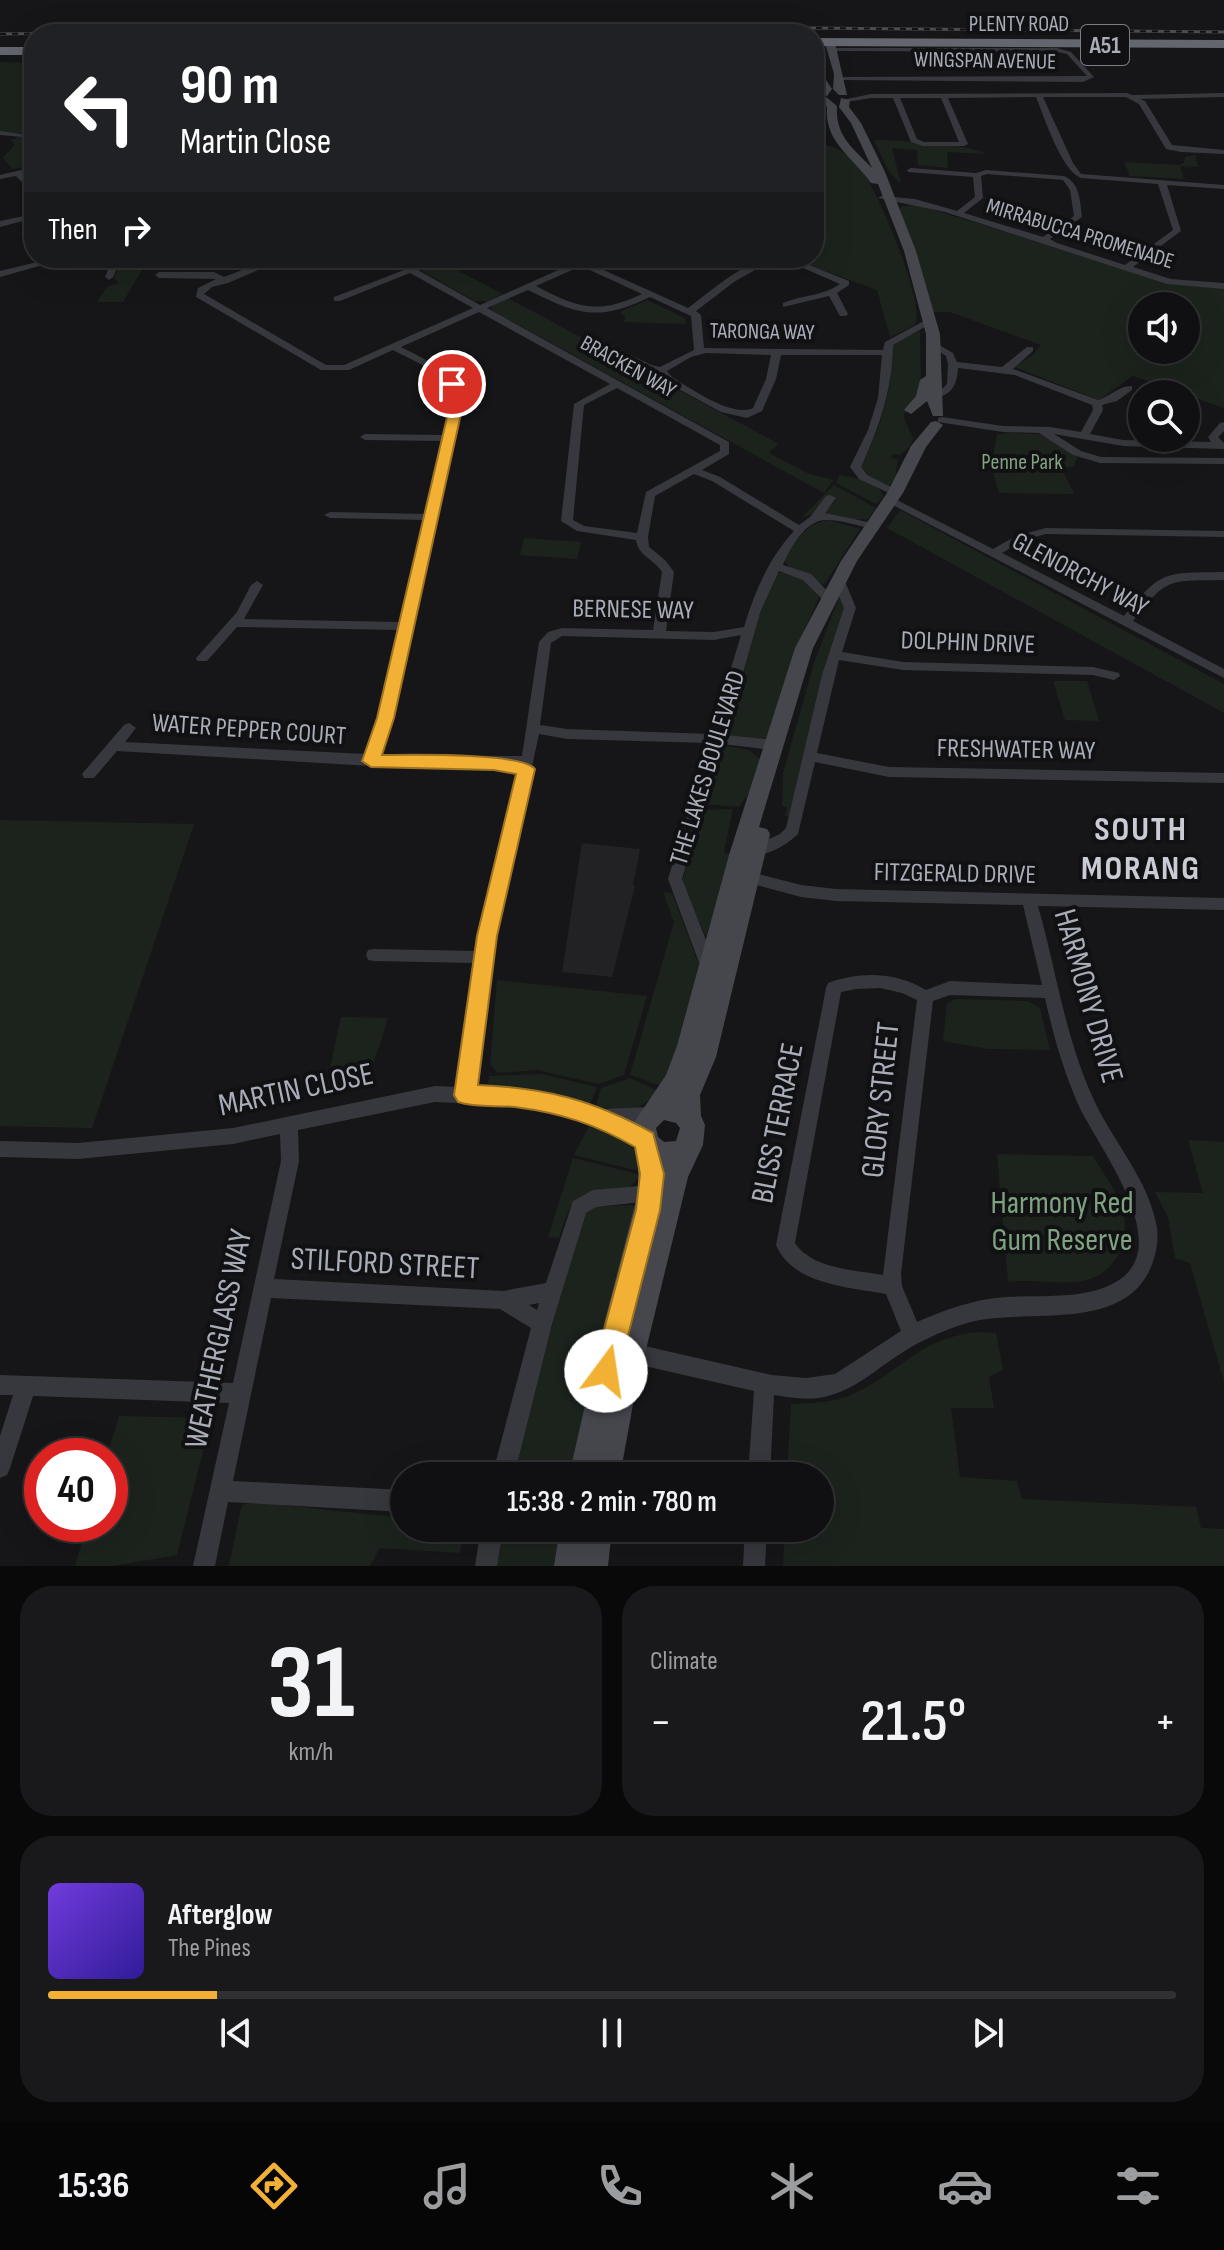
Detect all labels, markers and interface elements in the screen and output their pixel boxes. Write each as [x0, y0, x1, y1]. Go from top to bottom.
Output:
street label: PLENTY ROAD [969, 11, 1069, 38]
road number: A51 [1081, 25, 1129, 65]
street label: WINGSPAN AVENUE [914, 46, 1056, 76]
text: 90 m [180, 53, 279, 120]
icon: left [48, 56, 152, 160]
text: Martin Close [180, 121, 331, 164]
street label: MIRRABUCCA PROMENADE [983, 193, 1177, 275]
icon: right [114, 208, 158, 252]
text: Then [48, 212, 98, 248]
map controls [1128, 292, 1200, 452]
button: sound [1128, 292, 1200, 364]
street label: TARONGA WAY [709, 318, 815, 346]
street label: BRACKEN WAY [576, 330, 680, 404]
pin [418, 350, 486, 418]
icon: arrive [430, 362, 474, 406]
button: search [1128, 380, 1200, 452]
park label: Penne Park [981, 449, 1063, 476]
street label: GLENORCHY WAY [1007, 526, 1153, 624]
street label: BERNESE WAY [572, 593, 694, 627]
street label: DOLPHIN DRIVE [900, 625, 1036, 661]
street label: THE LAKES BOULEVARD [664, 667, 752, 869]
street label: WATER PEPPER COURT [151, 708, 347, 752]
street label: FRESHWATER WAY [937, 733, 1096, 767]
district label: SOUTH MORANG [1081, 809, 1201, 889]
street label: FITZGERALD DRIVE [874, 857, 1036, 891]
street label: HARMONY DRIVE [1045, 905, 1131, 1087]
street label: GLORY STREET [853, 1020, 909, 1180]
street label: BLISS TERRACE [743, 1040, 813, 1206]
street label: MARTIN CLOSE [215, 1055, 377, 1125]
park label: Harmony Red Gum Reserve [990, 1184, 1134, 1260]
street label: WEATHERGLASS WAY [177, 1225, 261, 1452]
street label: STILFORD STREET [290, 1240, 480, 1288]
position arrow [564, 1329, 648, 1413]
speed limit sign: 40 [24, 1438, 128, 1542]
text: 15:38 · 2 min · 780 m [507, 1484, 717, 1520]
text: 31 [267, 1622, 355, 1747]
text: Climate [650, 1646, 718, 1677]
text: 21.5° [860, 1686, 966, 1758]
text: − [650, 1696, 672, 1749]
text: + [1154, 1696, 1176, 1749]
text: km/h [289, 1737, 333, 1768]
text: Afterglow [168, 1897, 273, 1933]
text: The Pines [168, 1933, 251, 1964]
icon: previous [214, 2011, 258, 2055]
icon: pause [590, 2011, 634, 2055]
icon: next [966, 2011, 1010, 2055]
icon: directions [246, 2158, 302, 2214]
icon: music [419, 2158, 475, 2214]
icon: phone [592, 2158, 648, 2214]
icon: climate [764, 2158, 820, 2214]
icon: car [937, 2158, 993, 2214]
icon: filters [1110, 2158, 1166, 2214]
text: 15:36 [58, 2165, 129, 2208]

